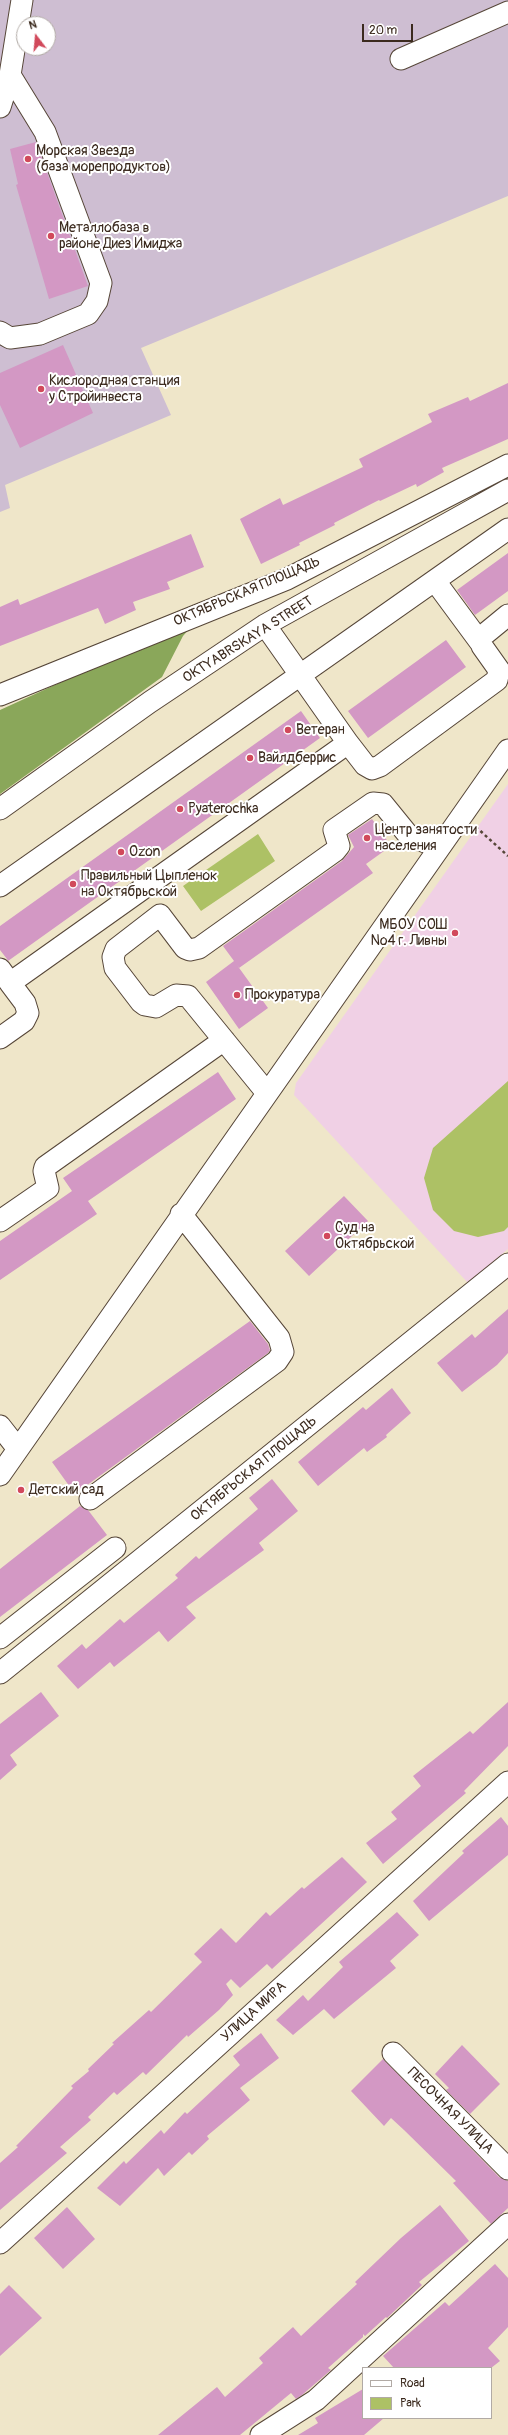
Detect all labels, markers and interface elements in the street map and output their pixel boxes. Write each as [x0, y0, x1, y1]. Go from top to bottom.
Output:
north arrow [16, 16, 56, 56]
scale bar [364, 16, 415, 42]
text: N [27, 18, 38, 32]
text: 20 m [369, 23, 397, 38]
place label: Морская Звезда (база морепродуктов) [36, 143, 171, 176]
marker: Морская Звезда (база морепродуктов) [23, 154, 33, 164]
place label: Металлобаза в районе Диез Имиджа [59, 220, 182, 252]
marker: Металлобаза в районе Диез Имиджа [46, 231, 56, 241]
place label: Кислородная станция у Стройинвеста [49, 373, 180, 406]
marker: Кислородная станция у Стройинвеста [36, 384, 46, 394]
street label: ОКТЯБРЬСКАЯ ПЛОЩАДЬ [171, 553, 323, 631]
street label: OKTYABRSKAYA STREET [180, 593, 316, 687]
place label: Ветеран [296, 722, 345, 738]
marker: Ветеран [283, 725, 293, 735]
place label: Вайлдберрис [258, 750, 336, 766]
marker: Вайлдберрис [245, 753, 255, 763]
place label: Pyaterochka [188, 801, 259, 817]
marker: Pyaterochka [175, 804, 185, 814]
place label: Центр занятости населения [375, 822, 477, 854]
marker: Центр занятости населения [362, 833, 372, 843]
place label: Ozon [129, 844, 160, 860]
marker: Ozon [116, 847, 126, 857]
place label: Правильный Цыпленок на Октябрьской [81, 868, 217, 900]
marker: Правильный Цыпленок на Октябрьской [68, 879, 78, 889]
place label: МБОУ СОШ №4 г. Ливны [370, 917, 447, 950]
marker: МБОУ СОШ №4 г. Ливны [450, 928, 460, 938]
place label: Прокуратура [245, 987, 320, 1003]
marker: Прокуратура [232, 990, 242, 1000]
place label: Суд на Октябрьской [335, 1220, 414, 1252]
marker: Суд на Октябрьской [322, 1231, 332, 1241]
street label: ОКТЯБРЬСКАЯ ПЛОЩАДЬ [188, 1413, 320, 1525]
place label: Детский сад [29, 1482, 104, 1498]
marker: Детский сад [16, 1485, 26, 1495]
street label: УЛИЦА МИРА [218, 1978, 290, 2046]
street label: ПЕСОЧНАЯ УЛИЦА [403, 2064, 497, 2158]
legend [362, 2367, 492, 2419]
text: Road [400, 2376, 425, 2391]
text: Park [400, 2396, 421, 2411]

